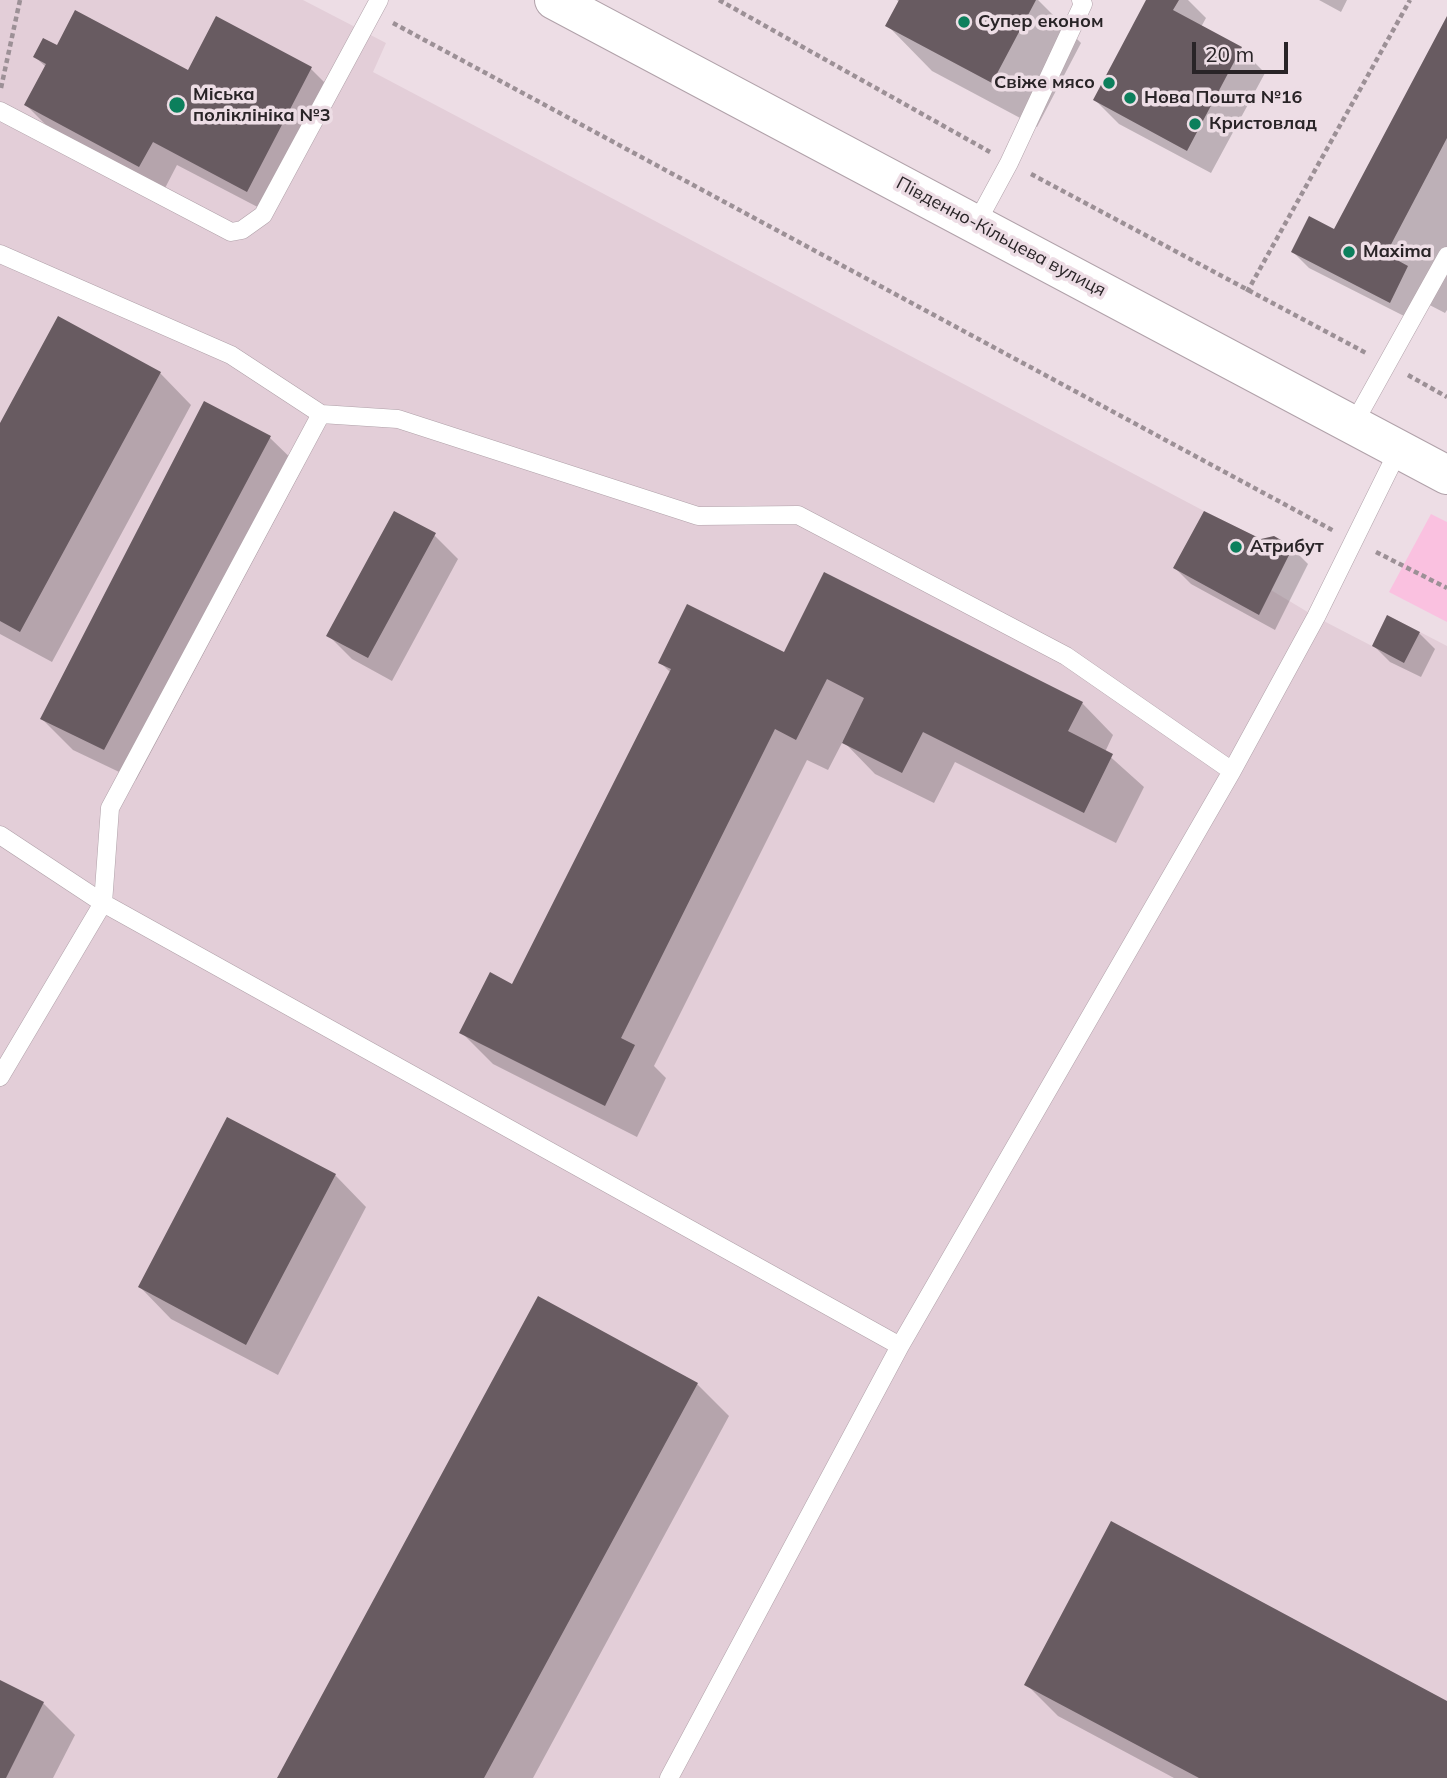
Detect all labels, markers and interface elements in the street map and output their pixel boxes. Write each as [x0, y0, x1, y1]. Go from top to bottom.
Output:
place label: Супер економ [978, 11, 1103, 33]
marker: Супер економ [956, 14, 972, 30]
scale bar [1195, 28, 1291, 72]
text: 20 m [1205, 41, 1254, 67]
place label: Свіже мясо [994, 72, 1095, 94]
marker: Свіже мясо [1101, 75, 1117, 91]
place label: Міська поліклініка №3 [193, 84, 330, 126]
place label: Нова Пошта №16 [1144, 87, 1302, 109]
marker: Нова Пошта №16 [1122, 90, 1138, 106]
marker: Міська поліклініка №3 [167, 95, 187, 115]
place label: Кристовлад [1209, 113, 1317, 135]
marker: Кристовлад [1187, 116, 1203, 132]
street label: Південно-Кільцева вулиця [893, 172, 1109, 302]
place label: Maxima [1363, 241, 1432, 263]
marker: Maxima [1341, 244, 1357, 260]
place label: Атрибут [1250, 536, 1324, 558]
marker: Атрибут [1228, 539, 1244, 555]

